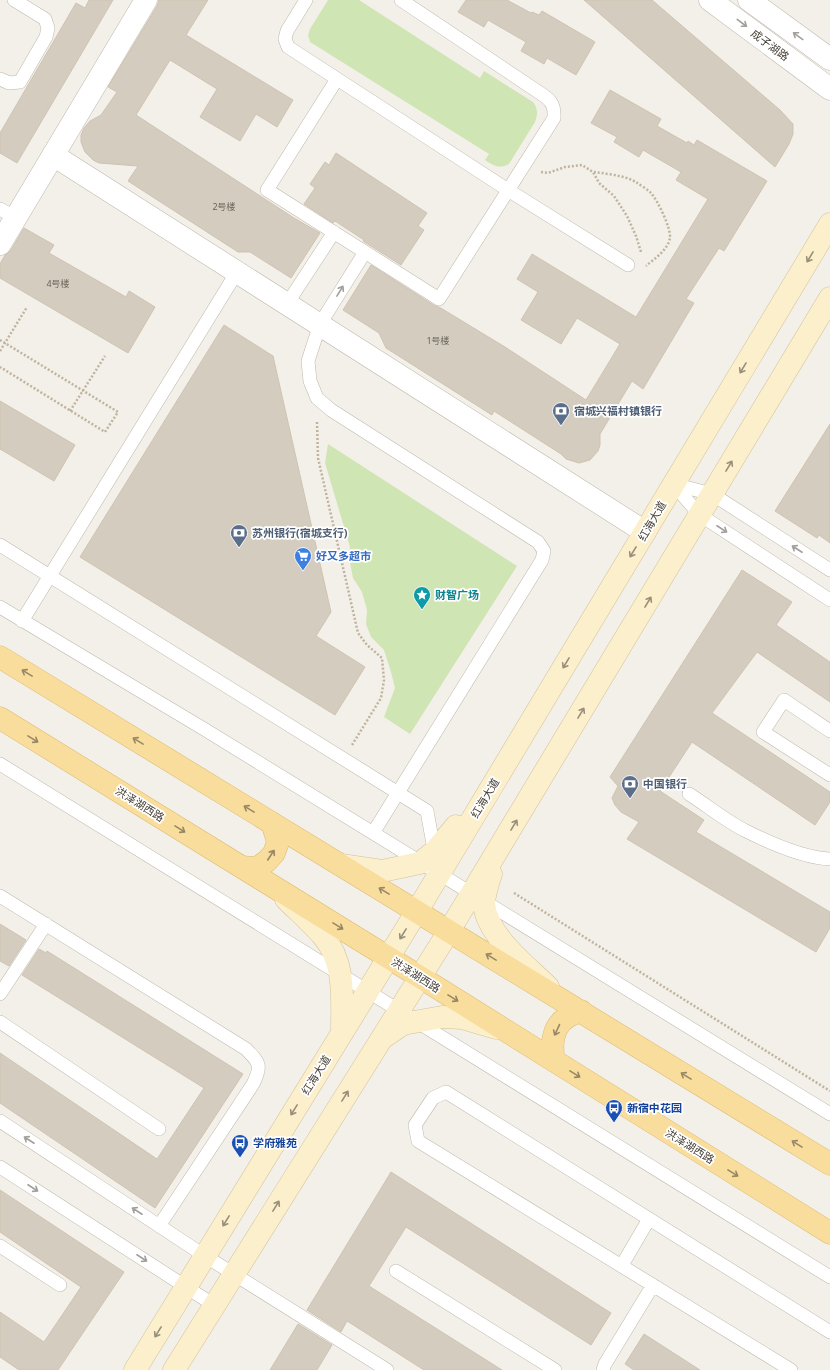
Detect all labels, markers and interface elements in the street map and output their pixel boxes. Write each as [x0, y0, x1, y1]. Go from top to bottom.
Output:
one-way arrow [736, 19, 747, 28]
street label: 成子湖路 [748, 25, 792, 64]
one-way arrow [793, 32, 804, 40]
house number: 2号楼 [212, 200, 236, 213]
one-way arrow [805, 251, 813, 263]
house number: 4号楼 [46, 277, 70, 290]
one-way arrow [337, 285, 345, 297]
house number: 1号楼 [426, 334, 450, 347]
one-way arrow [738, 362, 746, 374]
bank icon: 宿城兴福村镇银行 [551, 401, 571, 426]
place label: 宿城兴福村镇银行 [574, 403, 662, 418]
one-way arrow [725, 461, 733, 472]
street label: 红海大道 [634, 498, 669, 544]
bank icon: 苏州银行(宿城支行) [229, 523, 249, 548]
place label: 苏州银行(宿城支行) [252, 525, 348, 540]
one-way arrow [716, 525, 727, 533]
one-way arrow [792, 545, 803, 553]
supermarket icon: 好又多超市 [293, 546, 313, 571]
one-way arrow [629, 546, 637, 557]
place label: 好又多超市 [316, 548, 371, 563]
place icon: 财智广场 [412, 585, 432, 610]
place label: 财智广场 [435, 587, 479, 602]
one-way arrow [644, 596, 652, 608]
one-way arrow [562, 657, 570, 668]
one-way arrow [21, 669, 33, 677]
one-way arrow [577, 707, 585, 719]
one-way arrow [27, 735, 39, 743]
one-way arrow [133, 737, 144, 745]
bank icon: 中国银行 [620, 774, 640, 799]
street label: 红海大道 [467, 775, 502, 820]
place label: 中国银行 [643, 776, 687, 791]
street label: 洪泽湖西路 [113, 783, 168, 825]
one-way arrow [243, 804, 255, 812]
one-way arrow [510, 819, 518, 831]
one-way arrow [174, 825, 186, 833]
one-way arrow [267, 850, 275, 861]
one-way arrow [379, 887, 390, 895]
one-way arrow [332, 923, 344, 931]
one-way arrow [398, 928, 406, 940]
one-way arrow [485, 952, 497, 960]
street label: 洪泽湖西路 [389, 954, 444, 996]
one-way arrow [447, 994, 459, 1002]
one-way arrow [553, 1024, 560, 1036]
street label: 红海大道 [298, 1052, 334, 1097]
one-way arrow [569, 1070, 580, 1078]
one-way arrow [680, 1071, 692, 1079]
one-way arrow [341, 1091, 349, 1102]
bus stop icon: 新宿中花园 [604, 1098, 624, 1123]
place label: 新宿中花园 [627, 1100, 682, 1115]
one-way arrow [290, 1104, 298, 1116]
street label: 洪泽湖西路 [663, 1125, 718, 1167]
bus stop icon: 学府雅苑 [230, 1133, 250, 1158]
one-way arrow [23, 1135, 35, 1143]
place label: 学府雅苑 [253, 1135, 297, 1150]
one-way arrow [791, 1139, 803, 1147]
one-way arrow [727, 1169, 739, 1177]
one-way arrow [27, 1184, 38, 1192]
one-way arrow [272, 1201, 280, 1212]
one-way arrow [132, 1207, 143, 1215]
one-way arrow [222, 1215, 230, 1227]
one-way arrow [136, 1254, 147, 1262]
one-way arrow [154, 1326, 163, 1337]

